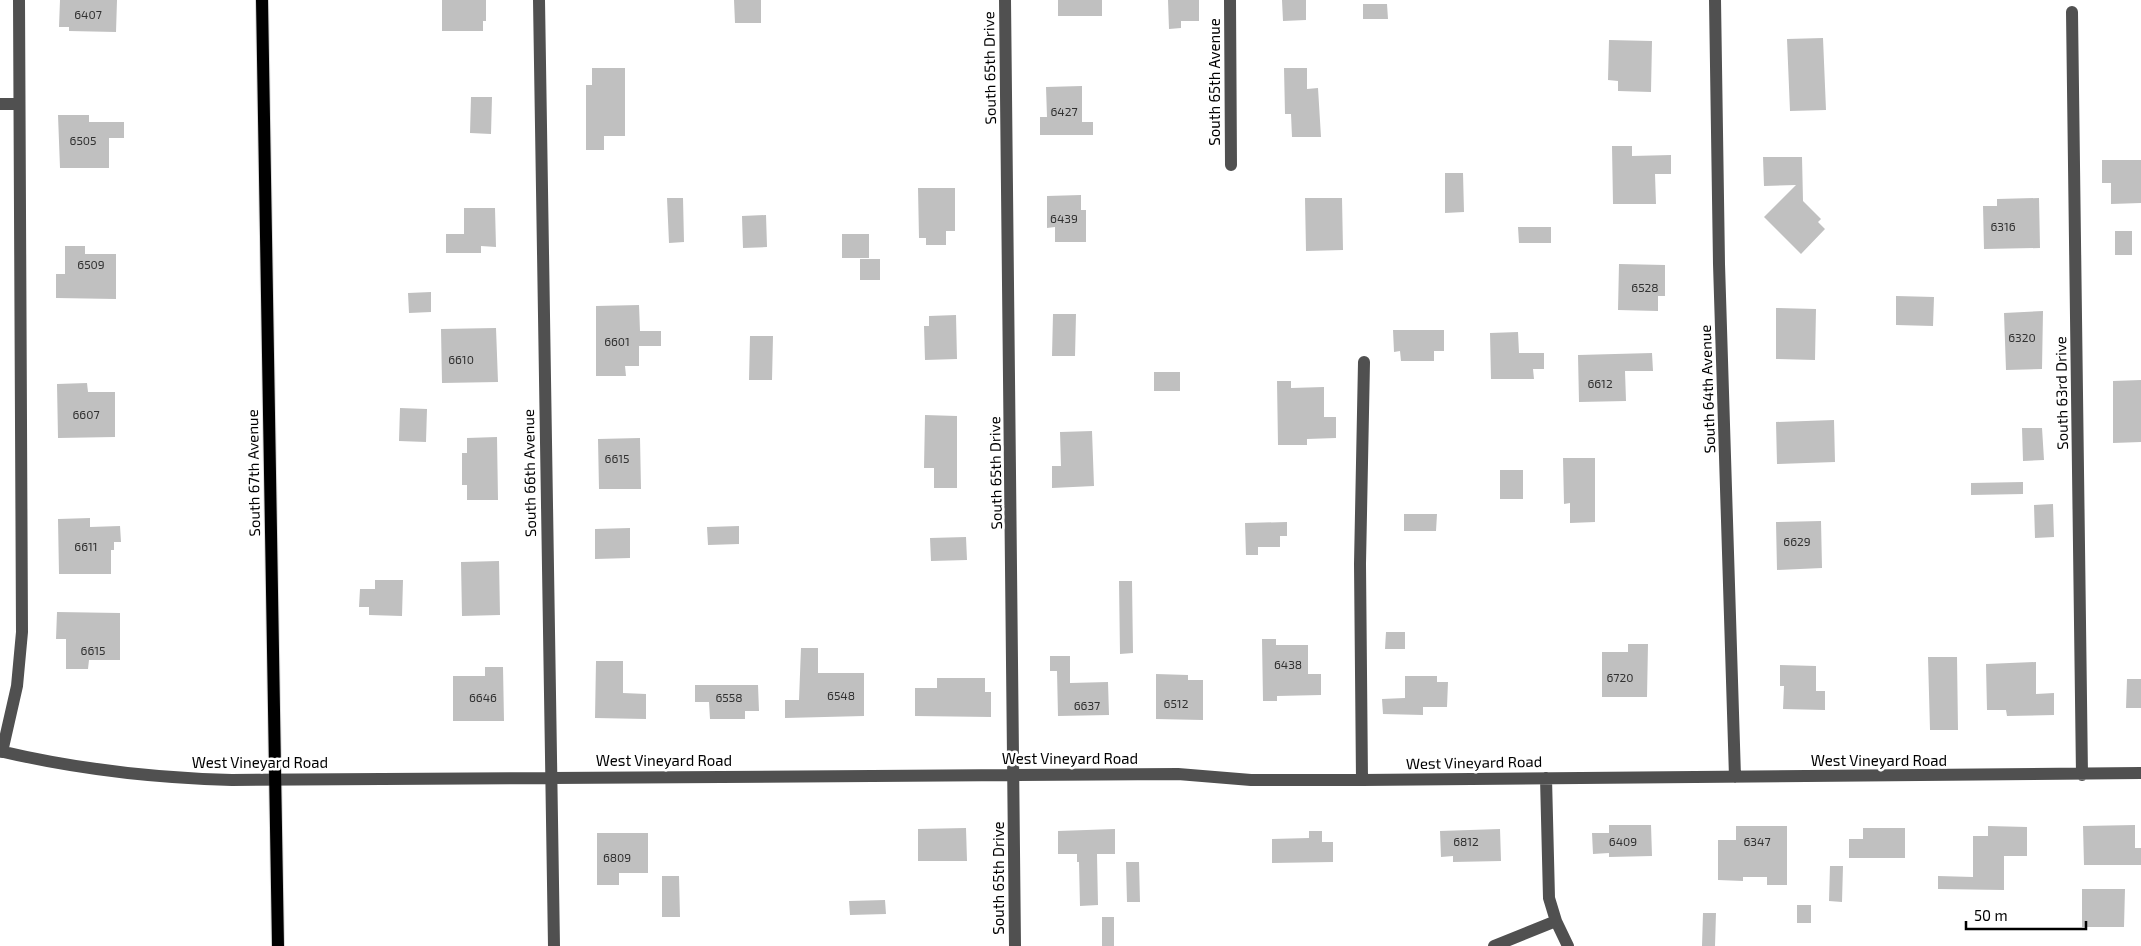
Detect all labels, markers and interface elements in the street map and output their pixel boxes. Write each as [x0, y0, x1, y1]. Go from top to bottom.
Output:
house number: 6407 [74, 7, 102, 21]
street label: South 65th Drive [979, 11, 999, 125]
street label: South 65th Avenue [1205, 18, 1223, 146]
house number: 6427 [1050, 104, 1078, 118]
house number: 6505 [70, 133, 96, 147]
house number: 6439 [1050, 211, 1078, 225]
house number: 6316 [1990, 219, 2016, 233]
house number: 6509 [77, 257, 105, 271]
house number: 6528 [1631, 280, 1659, 294]
street label: South 64th Avenue [1696, 324, 1718, 454]
house number: 6320 [2008, 330, 2036, 344]
house number: 6601 [604, 334, 630, 348]
street label: South 63rd Drive [2051, 336, 2071, 450]
house number: 6610 [448, 352, 474, 366]
house number: 6612 [1587, 376, 1613, 390]
house number: 6607 [72, 407, 100, 421]
street label: South 67th Avenue [243, 409, 263, 537]
street label: South 66th Avenue [519, 409, 539, 537]
street label: South 65th Drive [985, 416, 1005, 530]
house number: 6615 [605, 451, 629, 465]
house number: 6629 [1783, 534, 1811, 548]
house number: 6611 [74, 539, 98, 553]
house number: 6615 [81, 643, 105, 657]
house number: 6438 [1274, 657, 1302, 671]
house number: 6720 [1607, 670, 1634, 684]
house number: 6548 [827, 688, 855, 702]
house number: 6646 [469, 690, 497, 704]
house number: 6558 [715, 690, 743, 704]
house number: 6512 [1164, 696, 1189, 710]
house number: 6637 [1074, 698, 1100, 712]
street label: West Vineyard Road [1002, 749, 1138, 767]
street label: West Vineyard Road [596, 751, 732, 769]
street label: West Vineyard Road [1811, 751, 1947, 769]
street label: West Vineyard Road [1406, 752, 1542, 772]
street label: West Vineyard Road [192, 753, 328, 771]
street label: South 65th Drive [989, 821, 1007, 935]
house number: 6812 [1453, 834, 1479, 848]
house number: 6409 [1609, 834, 1637, 848]
house number: 6347 [1743, 834, 1771, 848]
house number: 6809 [603, 850, 631, 864]
scale bar [1966, 898, 2086, 930]
text: 50 m [1974, 906, 2008, 924]

